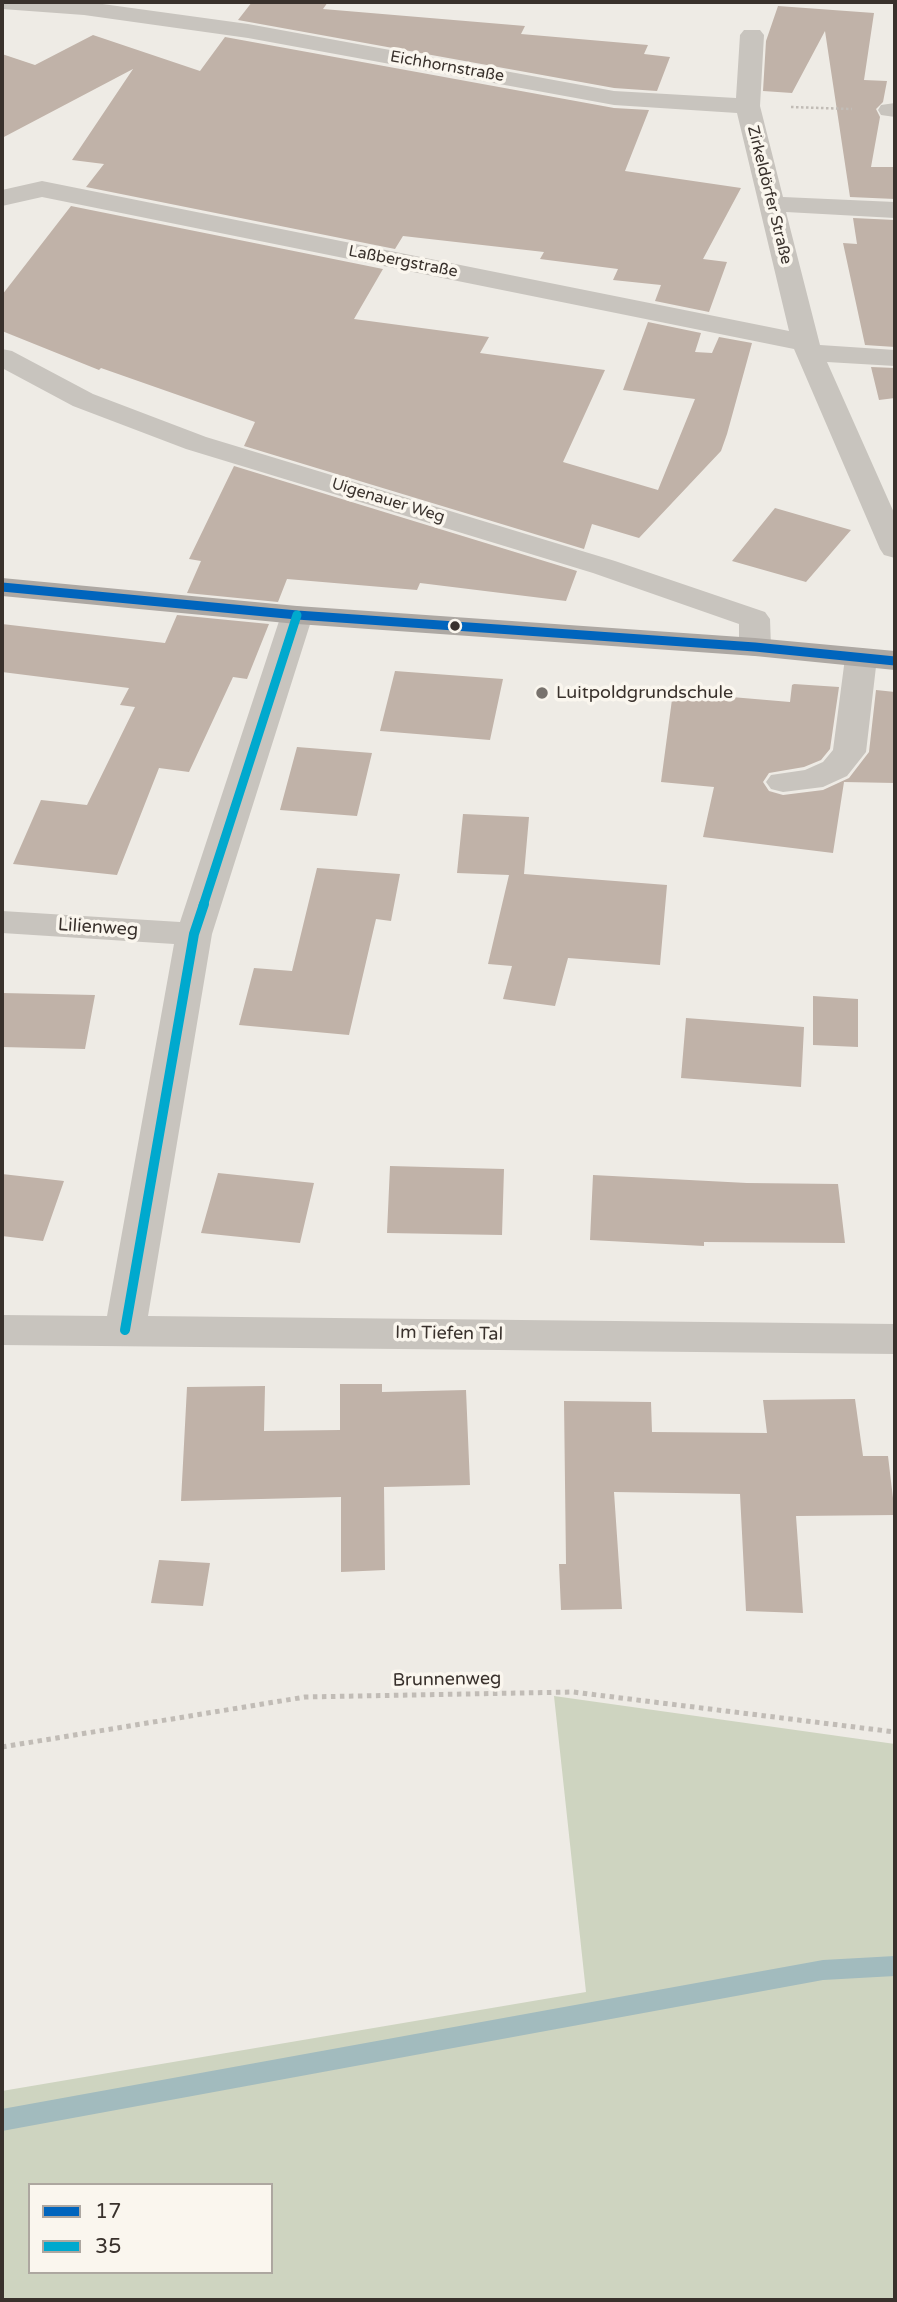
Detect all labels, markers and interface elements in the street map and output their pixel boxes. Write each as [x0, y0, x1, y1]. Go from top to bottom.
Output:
street label: Eichhornstraße [388, 48, 506, 86]
street label: Zirkeldörfer Straße [742, 124, 796, 266]
street label: Laßbergstraße [347, 242, 459, 282]
street label: Uigenauer Weg [329, 475, 447, 527]
unlabelled marker [448, 619, 462, 633]
place label: Luitpoldgrundschule [556, 682, 733, 704]
marker: Luitpoldgrundschule [534, 685, 550, 701]
street label: Lilienweg [57, 914, 139, 942]
street label: Im Tiefen Tal [395, 1322, 503, 1346]
street label: Brunnenweg [392, 1668, 502, 1692]
legend [28, 2183, 273, 2274]
text: 17 [95, 2199, 121, 2224]
text: 35 [95, 2234, 121, 2259]

